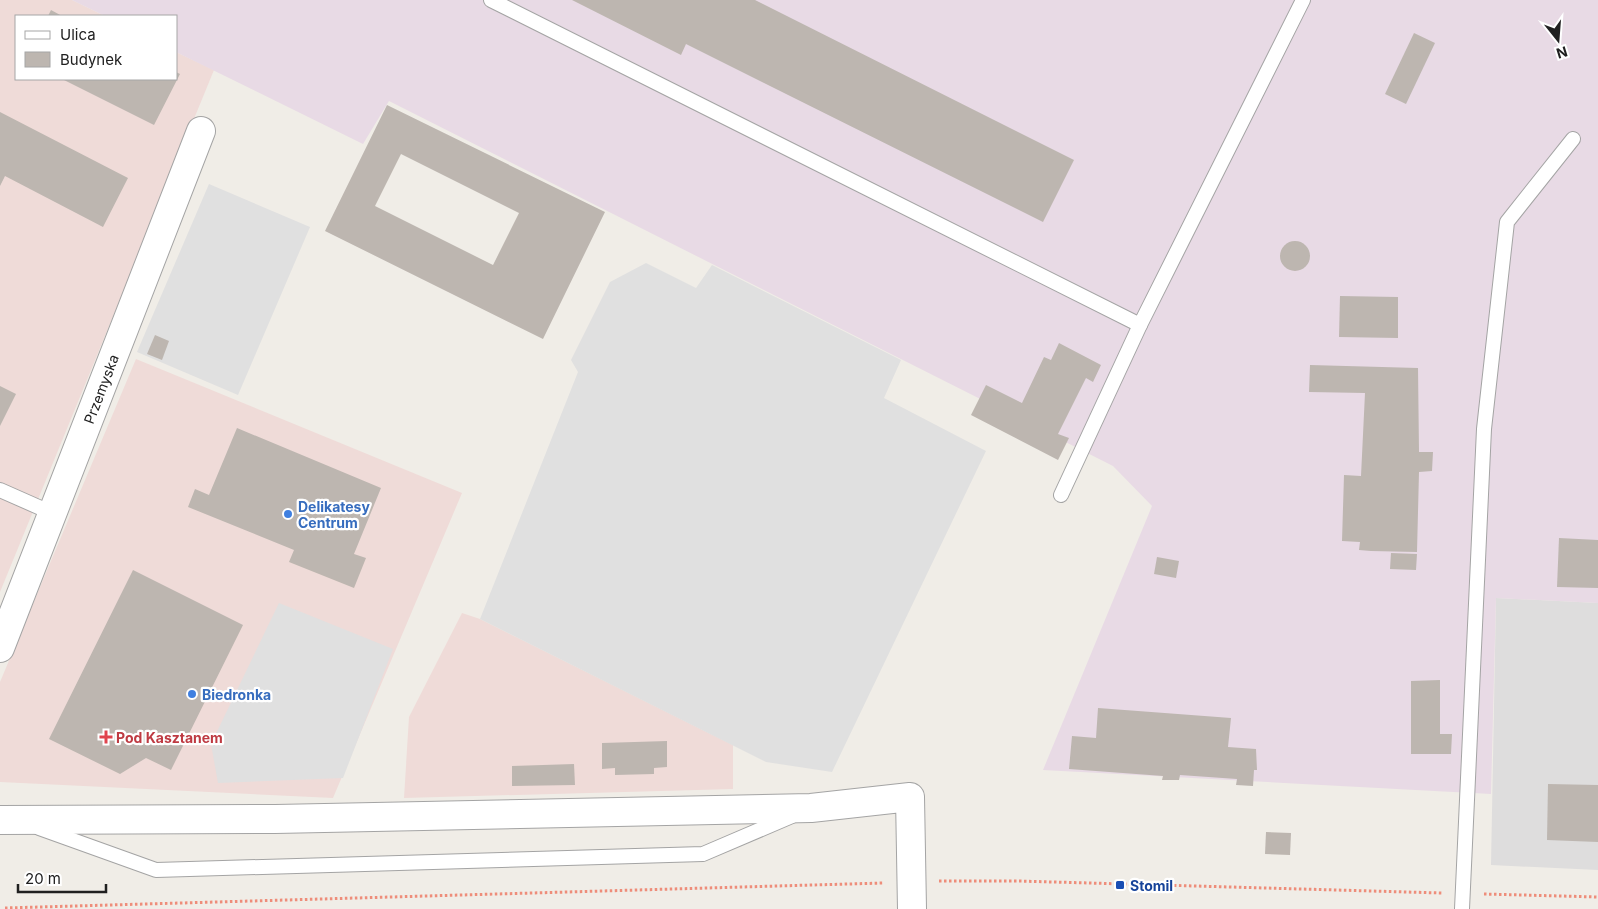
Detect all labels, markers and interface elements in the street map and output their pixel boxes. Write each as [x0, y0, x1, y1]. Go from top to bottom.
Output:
legend [15, 15, 178, 80]
north arrow [1533, 15, 1583, 65]
text: Ulica [60, 25, 96, 44]
text: N [1554, 43, 1570, 63]
text: Budynek [60, 50, 123, 69]
street label: Przemyska [80, 352, 122, 426]
place label: Delikatesy Centrum [298, 498, 370, 531]
marker: Delikatesy Centrum [282, 508, 294, 520]
place label: Biedronka [202, 686, 271, 703]
marker: Biedronka [186, 688, 198, 700]
place label: Pod Kasztanem [116, 729, 223, 746]
marker: Pod Kasztanem [100, 731, 112, 743]
scale bar [18, 862, 105, 894]
text: 20 m [25, 869, 61, 888]
place label: Stomil [1130, 877, 1173, 894]
marker: Stomil [1114, 879, 1126, 891]

